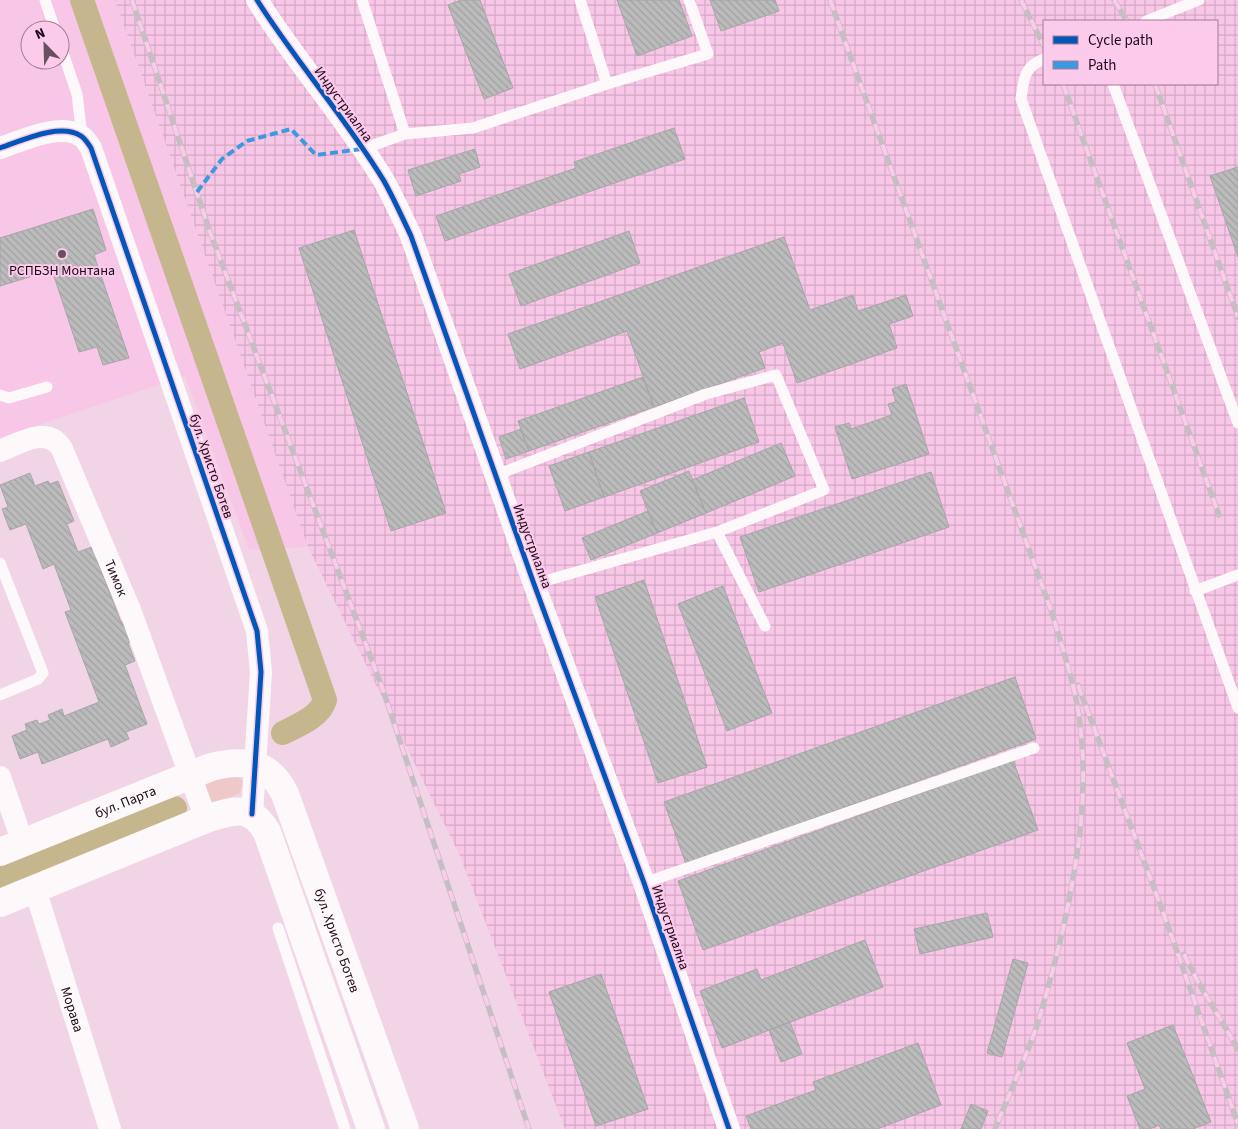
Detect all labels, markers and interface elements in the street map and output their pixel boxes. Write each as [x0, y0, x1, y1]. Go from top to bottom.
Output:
north arrow [20, 20, 70, 70]
legend [1043, 20, 1218, 85]
text: N [32, 23, 49, 45]
text: Cycle path [1088, 30, 1153, 51]
text: Path [1088, 55, 1116, 76]
street label: Индустриална [309, 63, 377, 146]
marker: РСПБЗН Монтана [56, 248, 68, 260]
place label: РСПБЗН Монтана [9, 261, 115, 281]
street label: бул. Христо Ботев [184, 411, 238, 521]
street label: Индустриална [507, 501, 557, 591]
street label: Тимок [99, 557, 132, 600]
street label: бул. Парта [92, 781, 159, 824]
street label: Индустриална [646, 882, 694, 973]
street label: бул. Христо Ботев [309, 886, 364, 995]
street label: Морава [55, 984, 88, 1035]

